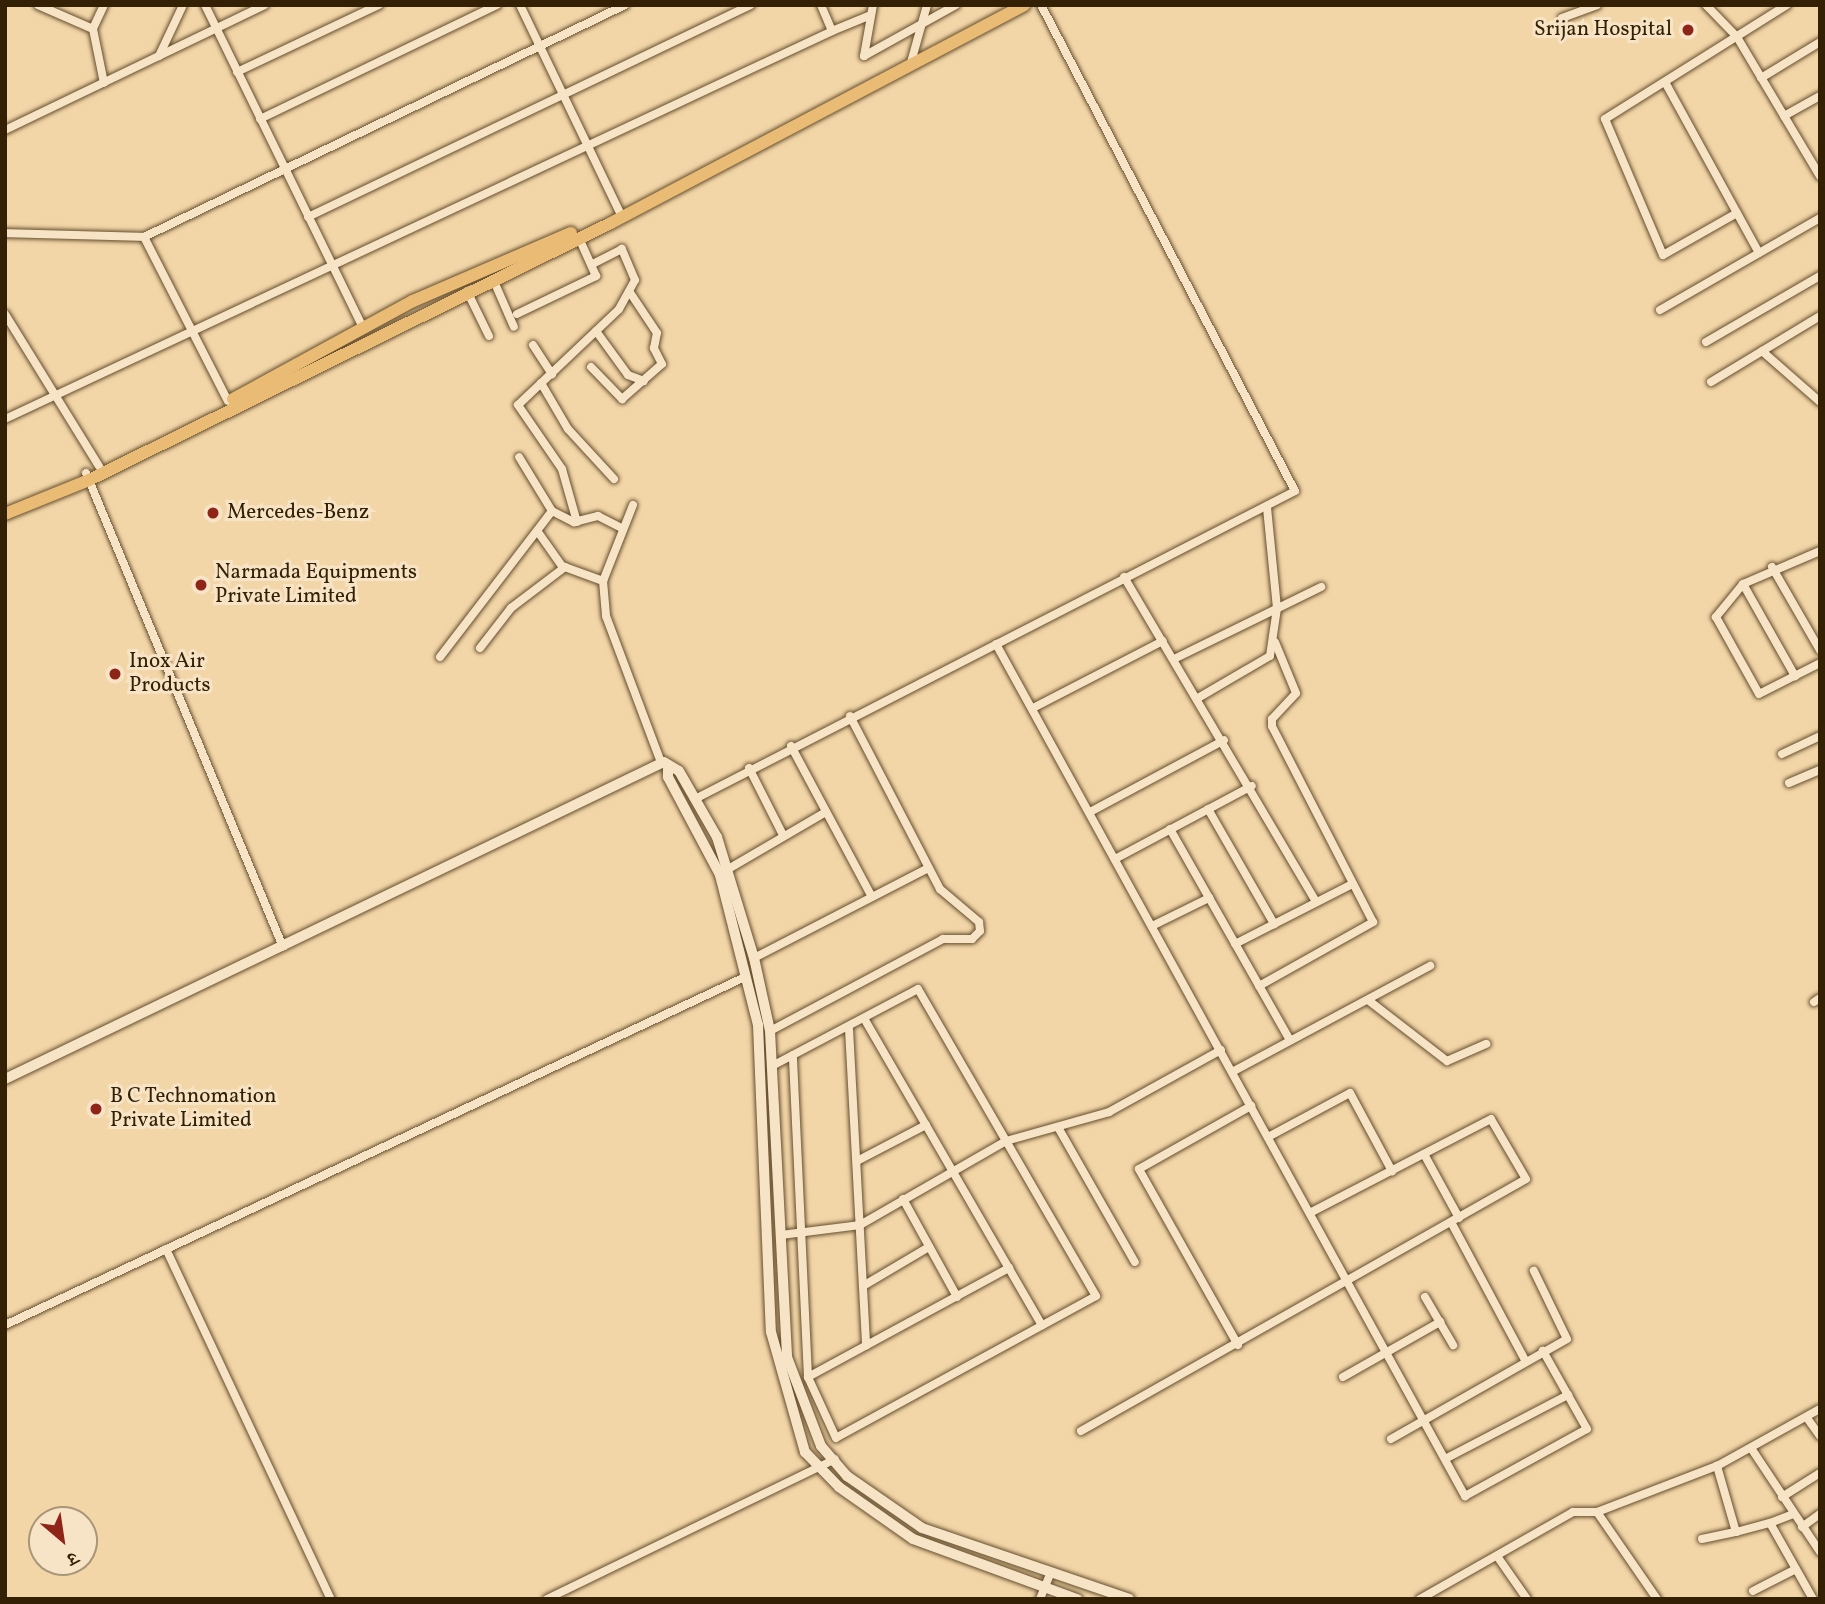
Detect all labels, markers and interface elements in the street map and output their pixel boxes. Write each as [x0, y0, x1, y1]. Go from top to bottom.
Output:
place label: Srijan Hospital [1534, 17, 1672, 43]
marker: Srijan Hospital [1678, 20, 1698, 40]
place label: Mercedes-Benz [227, 500, 369, 526]
marker: Mercedes-Benz [205, 505, 221, 521]
place label: Narmada Equipments Private Limited [215, 560, 417, 610]
marker: Narmada Equipments Private Limited [193, 577, 209, 593]
place label: Inox Air Products [129, 649, 211, 699]
marker: Inox Air Products [107, 666, 123, 682]
place label: B C Technomation Private Limited [110, 1084, 277, 1134]
marker: B C Technomation Private Limited [88, 1101, 104, 1117]
north arrow [28, 1506, 98, 1576]
text: उ [62, 1544, 83, 1571]

